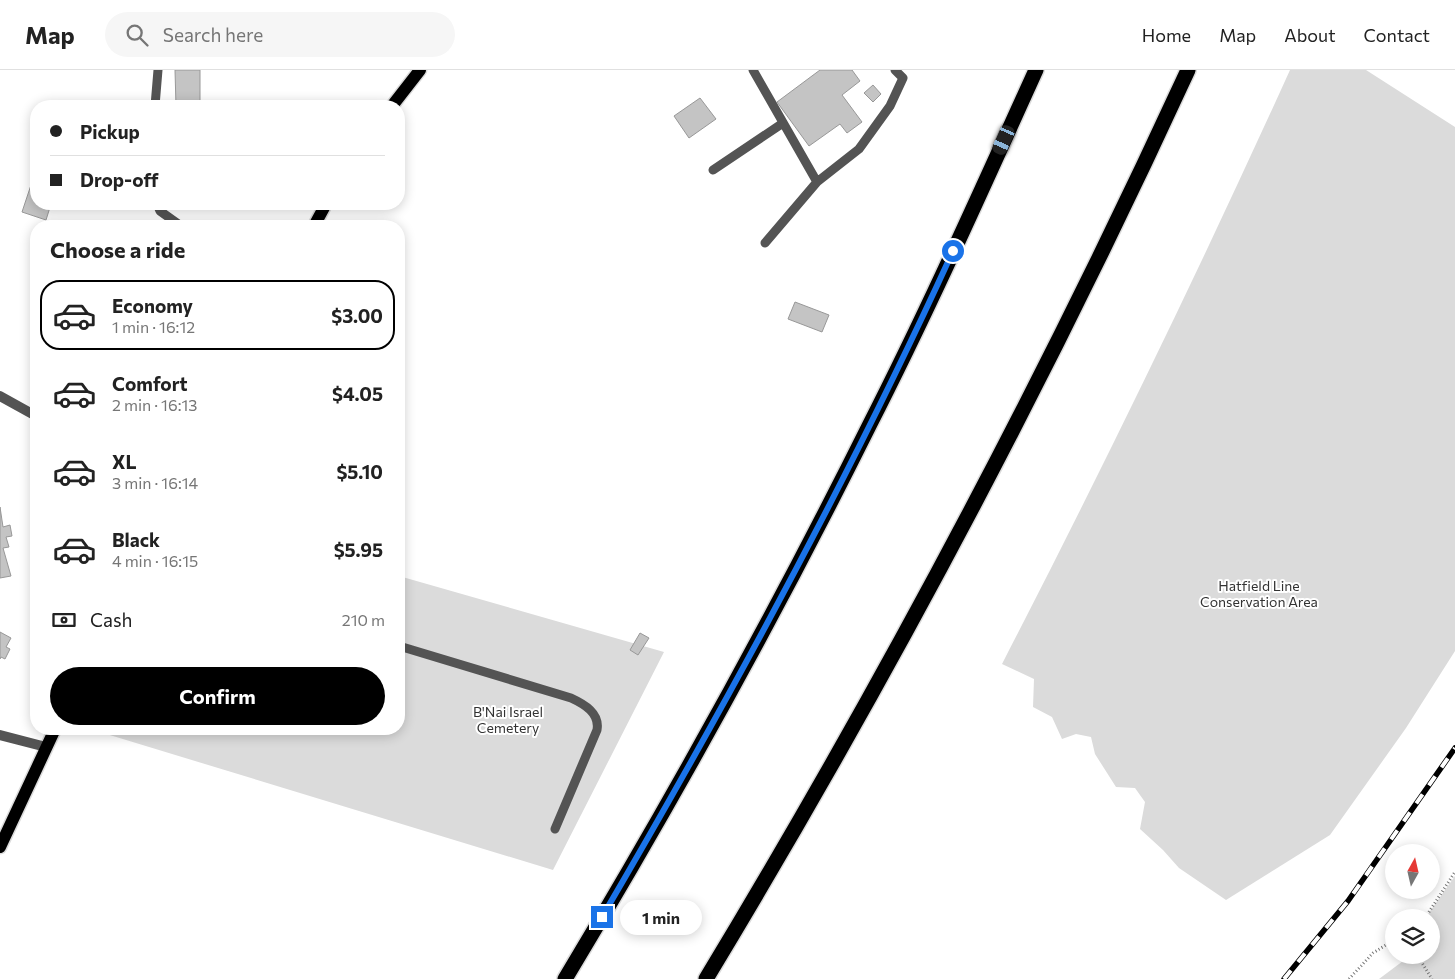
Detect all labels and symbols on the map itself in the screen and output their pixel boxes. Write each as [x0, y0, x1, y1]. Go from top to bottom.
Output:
car [991, 123, 1016, 157]
route start [942, 240, 964, 262]
park label: Hatfield Line Conservation Area [1200, 577, 1318, 610]
park label: B'Nai Israel Cemetery [473, 703, 543, 736]
north arrow [1385, 844, 1440, 899]
callout: 1 min [620, 900, 702, 934]
route end [591, 906, 613, 928]

